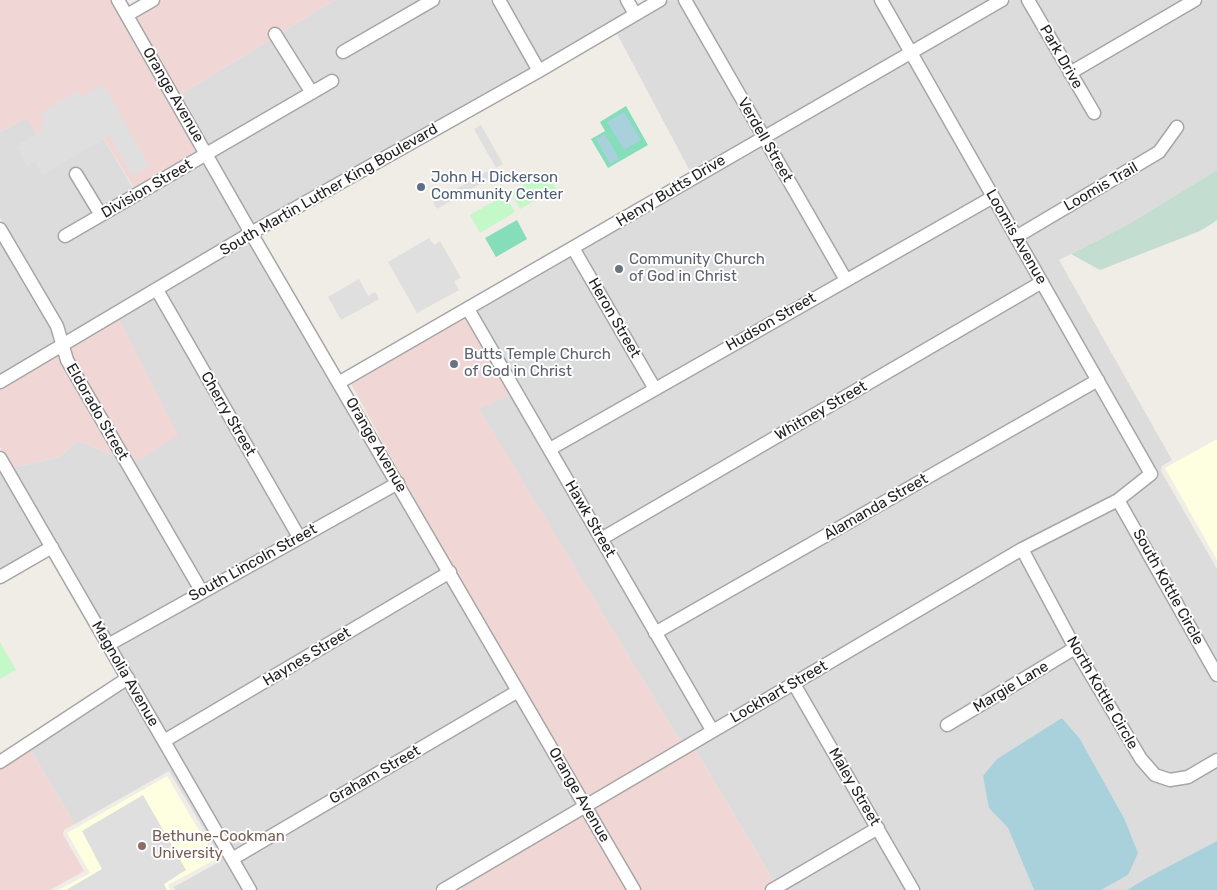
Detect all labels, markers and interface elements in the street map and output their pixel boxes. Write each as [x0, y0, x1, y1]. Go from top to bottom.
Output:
street label: Park Drive [1035, 22, 1087, 92]
street label: Orange Avenue [139, 44, 207, 146]
street label: Verdell Street [734, 95, 796, 185]
street label: South Martin Luther King Boulevard [217, 120, 441, 260]
street label: Henry Butts Drive [613, 151, 729, 231]
street label: Division Street [98, 156, 196, 222]
street label: Loomis Trail [1061, 159, 1141, 215]
place label: John H. Dickerson Community Center [431, 169, 563, 204]
marker: John H. Dickerson Community Center [415, 181, 427, 193]
street label: Loomis Avenue [982, 186, 1050, 288]
place label: Community Church of God in Christ [629, 251, 765, 286]
marker: Community Church of God in Christ [613, 263, 625, 275]
street label: Heron Street [584, 275, 644, 361]
street label: Hudson Street [723, 289, 819, 355]
place label: Butts Temple Church of God in Christ [464, 346, 611, 381]
marker: Butts Temple Church of God in Christ [448, 358, 460, 370]
street label: Eldorado Street [62, 360, 132, 464]
street label: Cherry Street [197, 369, 259, 459]
street label: Whitney Street [772, 377, 870, 445]
street label: Orange Avenue [342, 394, 410, 496]
street label: Alamanda Street [821, 470, 931, 544]
street label: Hawk Street [561, 477, 619, 561]
street label: South Lincoln Street [186, 520, 320, 606]
street label: South Kottle Circle [1129, 526, 1207, 648]
street label: Magnolia Avenue [88, 618, 162, 730]
street label: Haynes Street [260, 624, 354, 690]
street label: North Kottle Circle [1062, 633, 1142, 753]
street label: Lockhart Street [727, 657, 831, 727]
street label: Margie Lane [970, 657, 1052, 717]
street label: Graham Street [326, 742, 424, 808]
street label: Orange Avenue [545, 744, 613, 846]
street label: Maley Street [824, 745, 884, 829]
place label: Bethune-Cookman University [152, 828, 285, 863]
marker: Bethune-Cookman University [136, 840, 148, 852]

